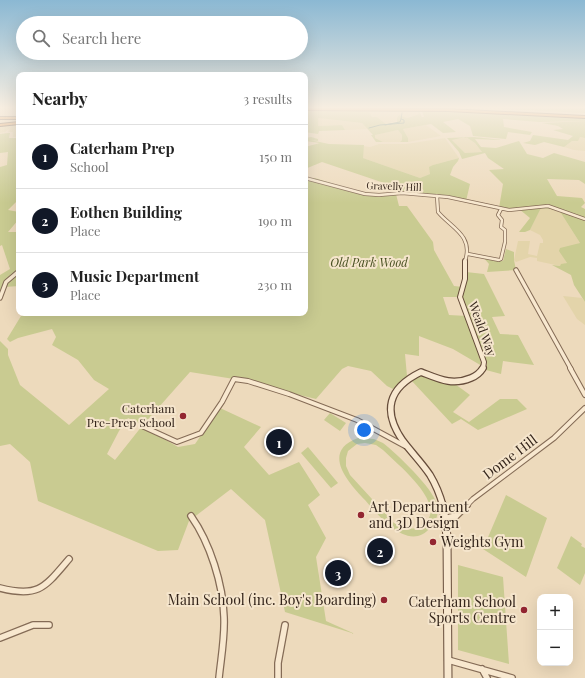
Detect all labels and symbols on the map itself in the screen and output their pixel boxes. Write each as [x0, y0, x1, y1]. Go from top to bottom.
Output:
street label: Gravelly Hill [366, 178, 422, 194]
park label: Old Park Wood [330, 254, 408, 270]
street label: Weald Way [465, 298, 500, 358]
place label: Caterham Pre-Prep School [87, 400, 176, 430]
marker: Caterham Pre-Prep School [178, 411, 188, 421]
your location [354, 420, 374, 440]
pin: 1 [266, 427, 292, 457]
street label: Dome Hill [479, 430, 541, 483]
place label: Art Department and 3D Design [368, 497, 470, 532]
marker: Art Department and 3D Design [356, 510, 366, 520]
place label: Weights Gym [440, 532, 524, 551]
pin: 2 [367, 536, 393, 566]
marker: Weights Gym [428, 537, 438, 547]
pin: 3 [325, 558, 351, 588]
place label: Main School (inc. Boy's Boarding) [168, 590, 376, 609]
place label: Caterham School Sports Centre [408, 592, 516, 627]
marker: Main School (inc. Boy's Boarding) [379, 595, 389, 605]
marker: Caterham School Sports Centre [519, 605, 529, 615]

